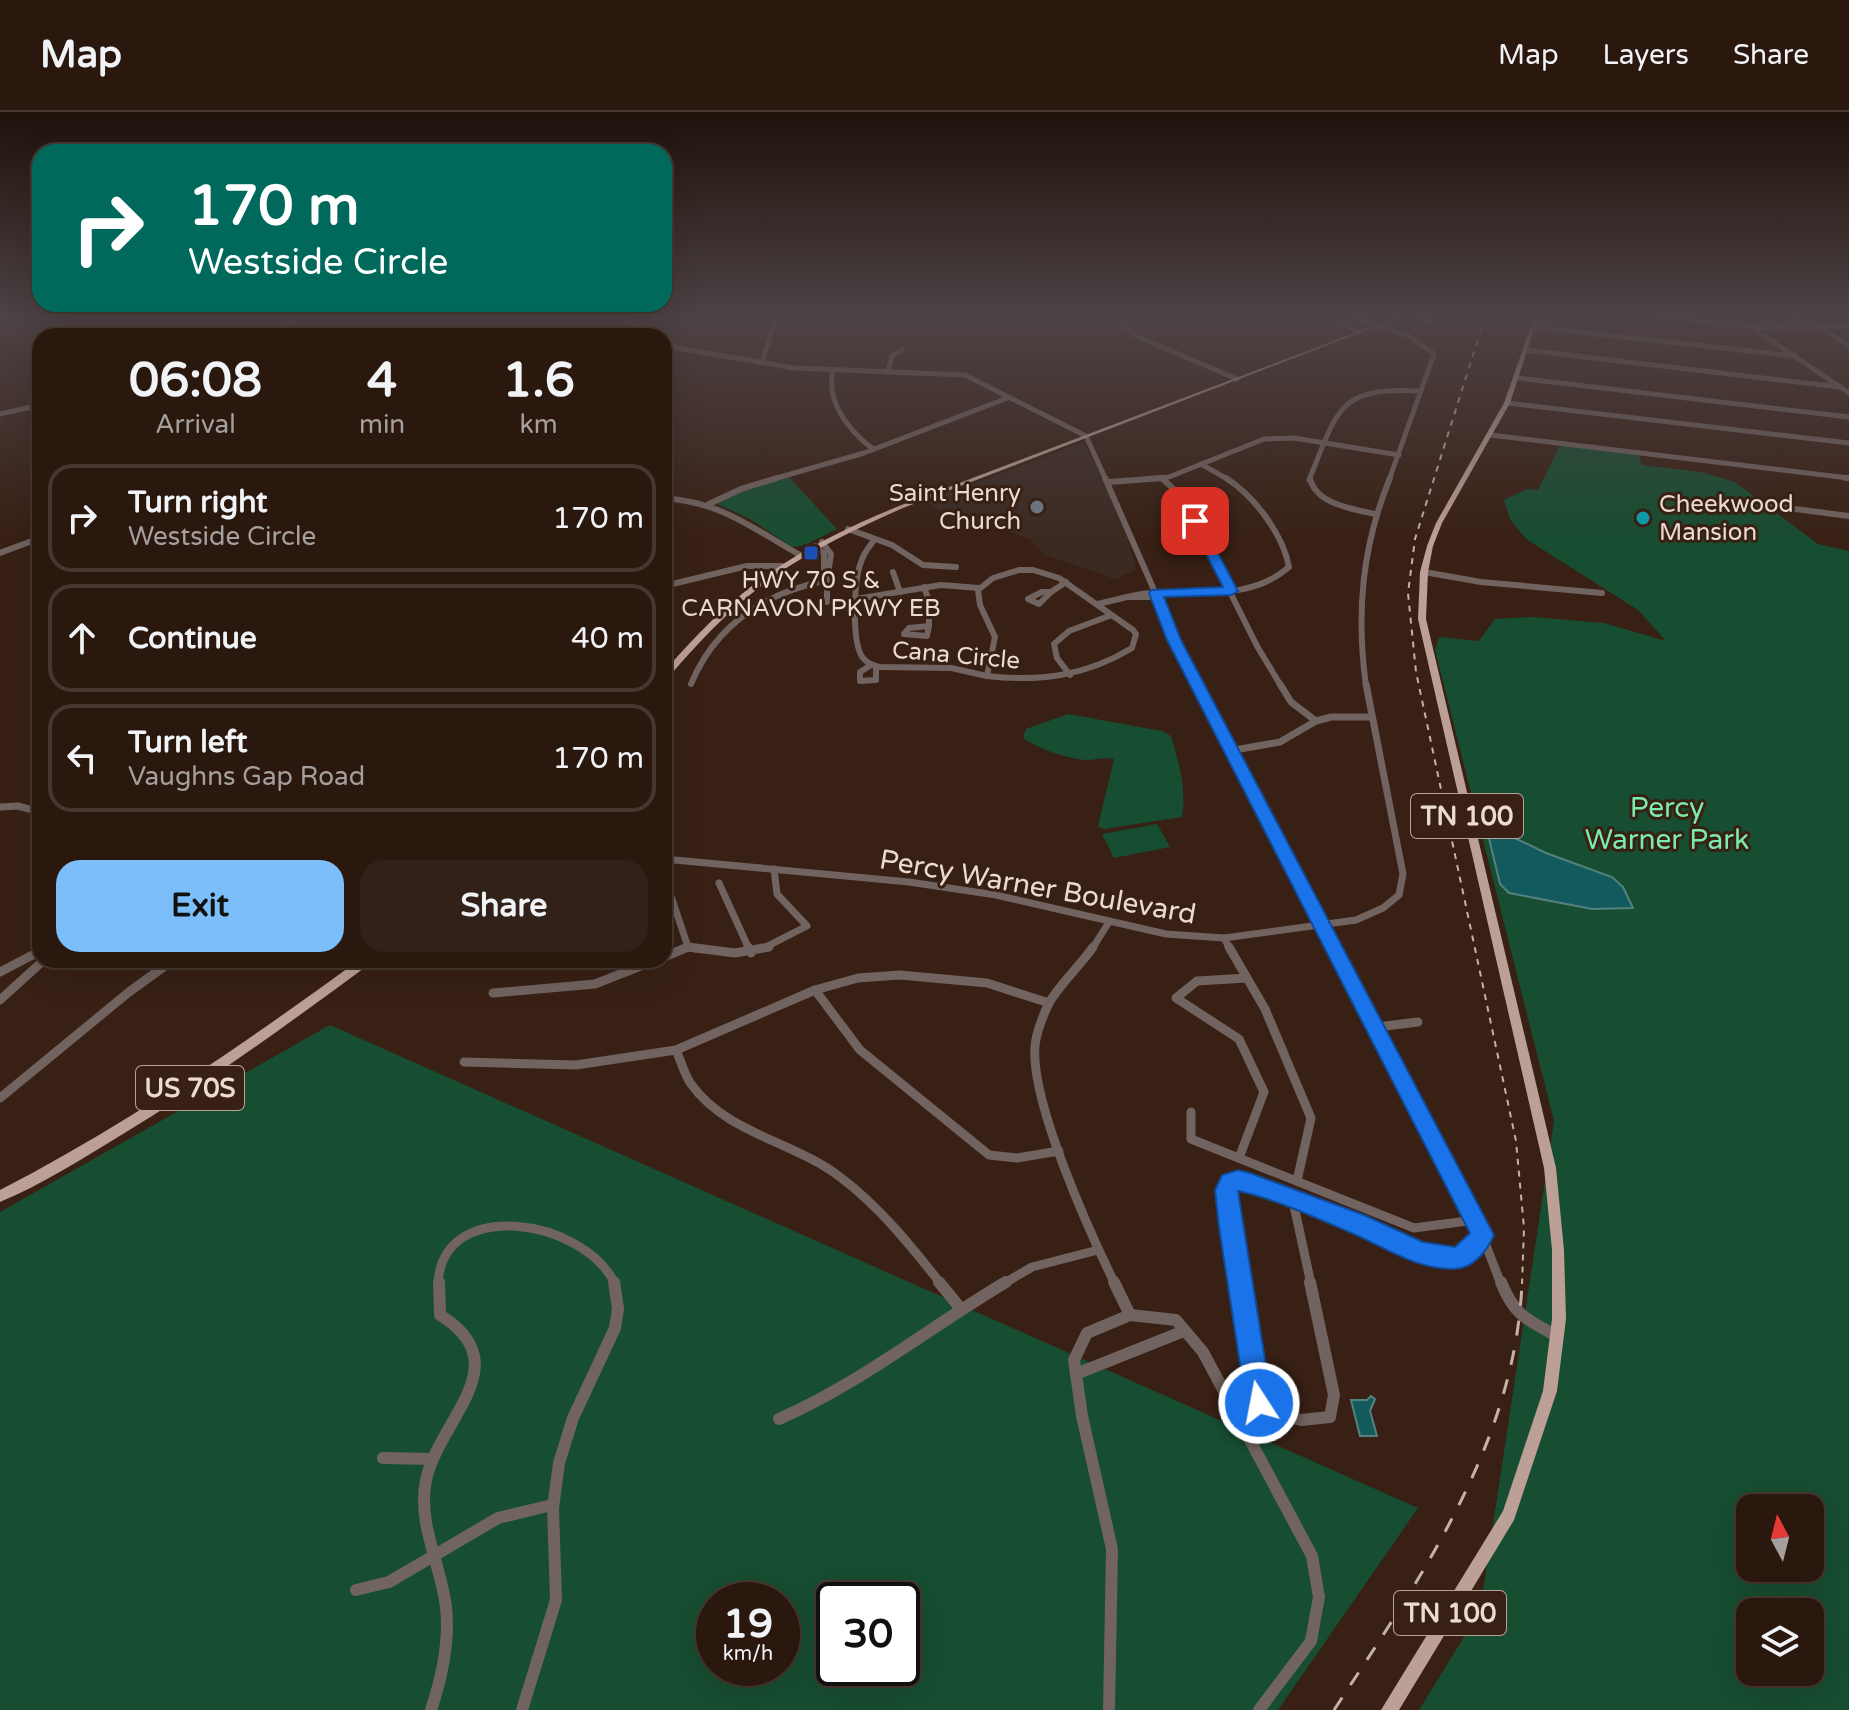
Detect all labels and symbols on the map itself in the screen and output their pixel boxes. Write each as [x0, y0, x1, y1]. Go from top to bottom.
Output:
place label: Saint Henry Church [889, 479, 1021, 536]
pin [1161, 487, 1229, 555]
place label: Cheekwood Mansion [1659, 490, 1794, 547]
marker: Saint Henry Church [1028, 498, 1046, 516]
marker: Cheekwood Mansion [1634, 509, 1652, 527]
marker: HWY 70 S & CARNAVON PKWY EB [802, 544, 820, 562]
place label: HWY 70 S & CARNAVON PKWY EB [681, 566, 941, 623]
street label: Cana Circle [891, 635, 1021, 676]
park label: Percy Warner Park [1585, 791, 1749, 857]
road number: TN 100 [1411, 794, 1523, 838]
street label: Percy Warner Boulevard [877, 842, 1199, 932]
road number: US 70S [136, 1066, 244, 1110]
position arrow [1217, 1361, 1301, 1445]
north arrow [1736, 1494, 1824, 1582]
speed limit sign: 30 [816, 1582, 920, 1686]
road number: TN 100 [1394, 1591, 1506, 1635]

